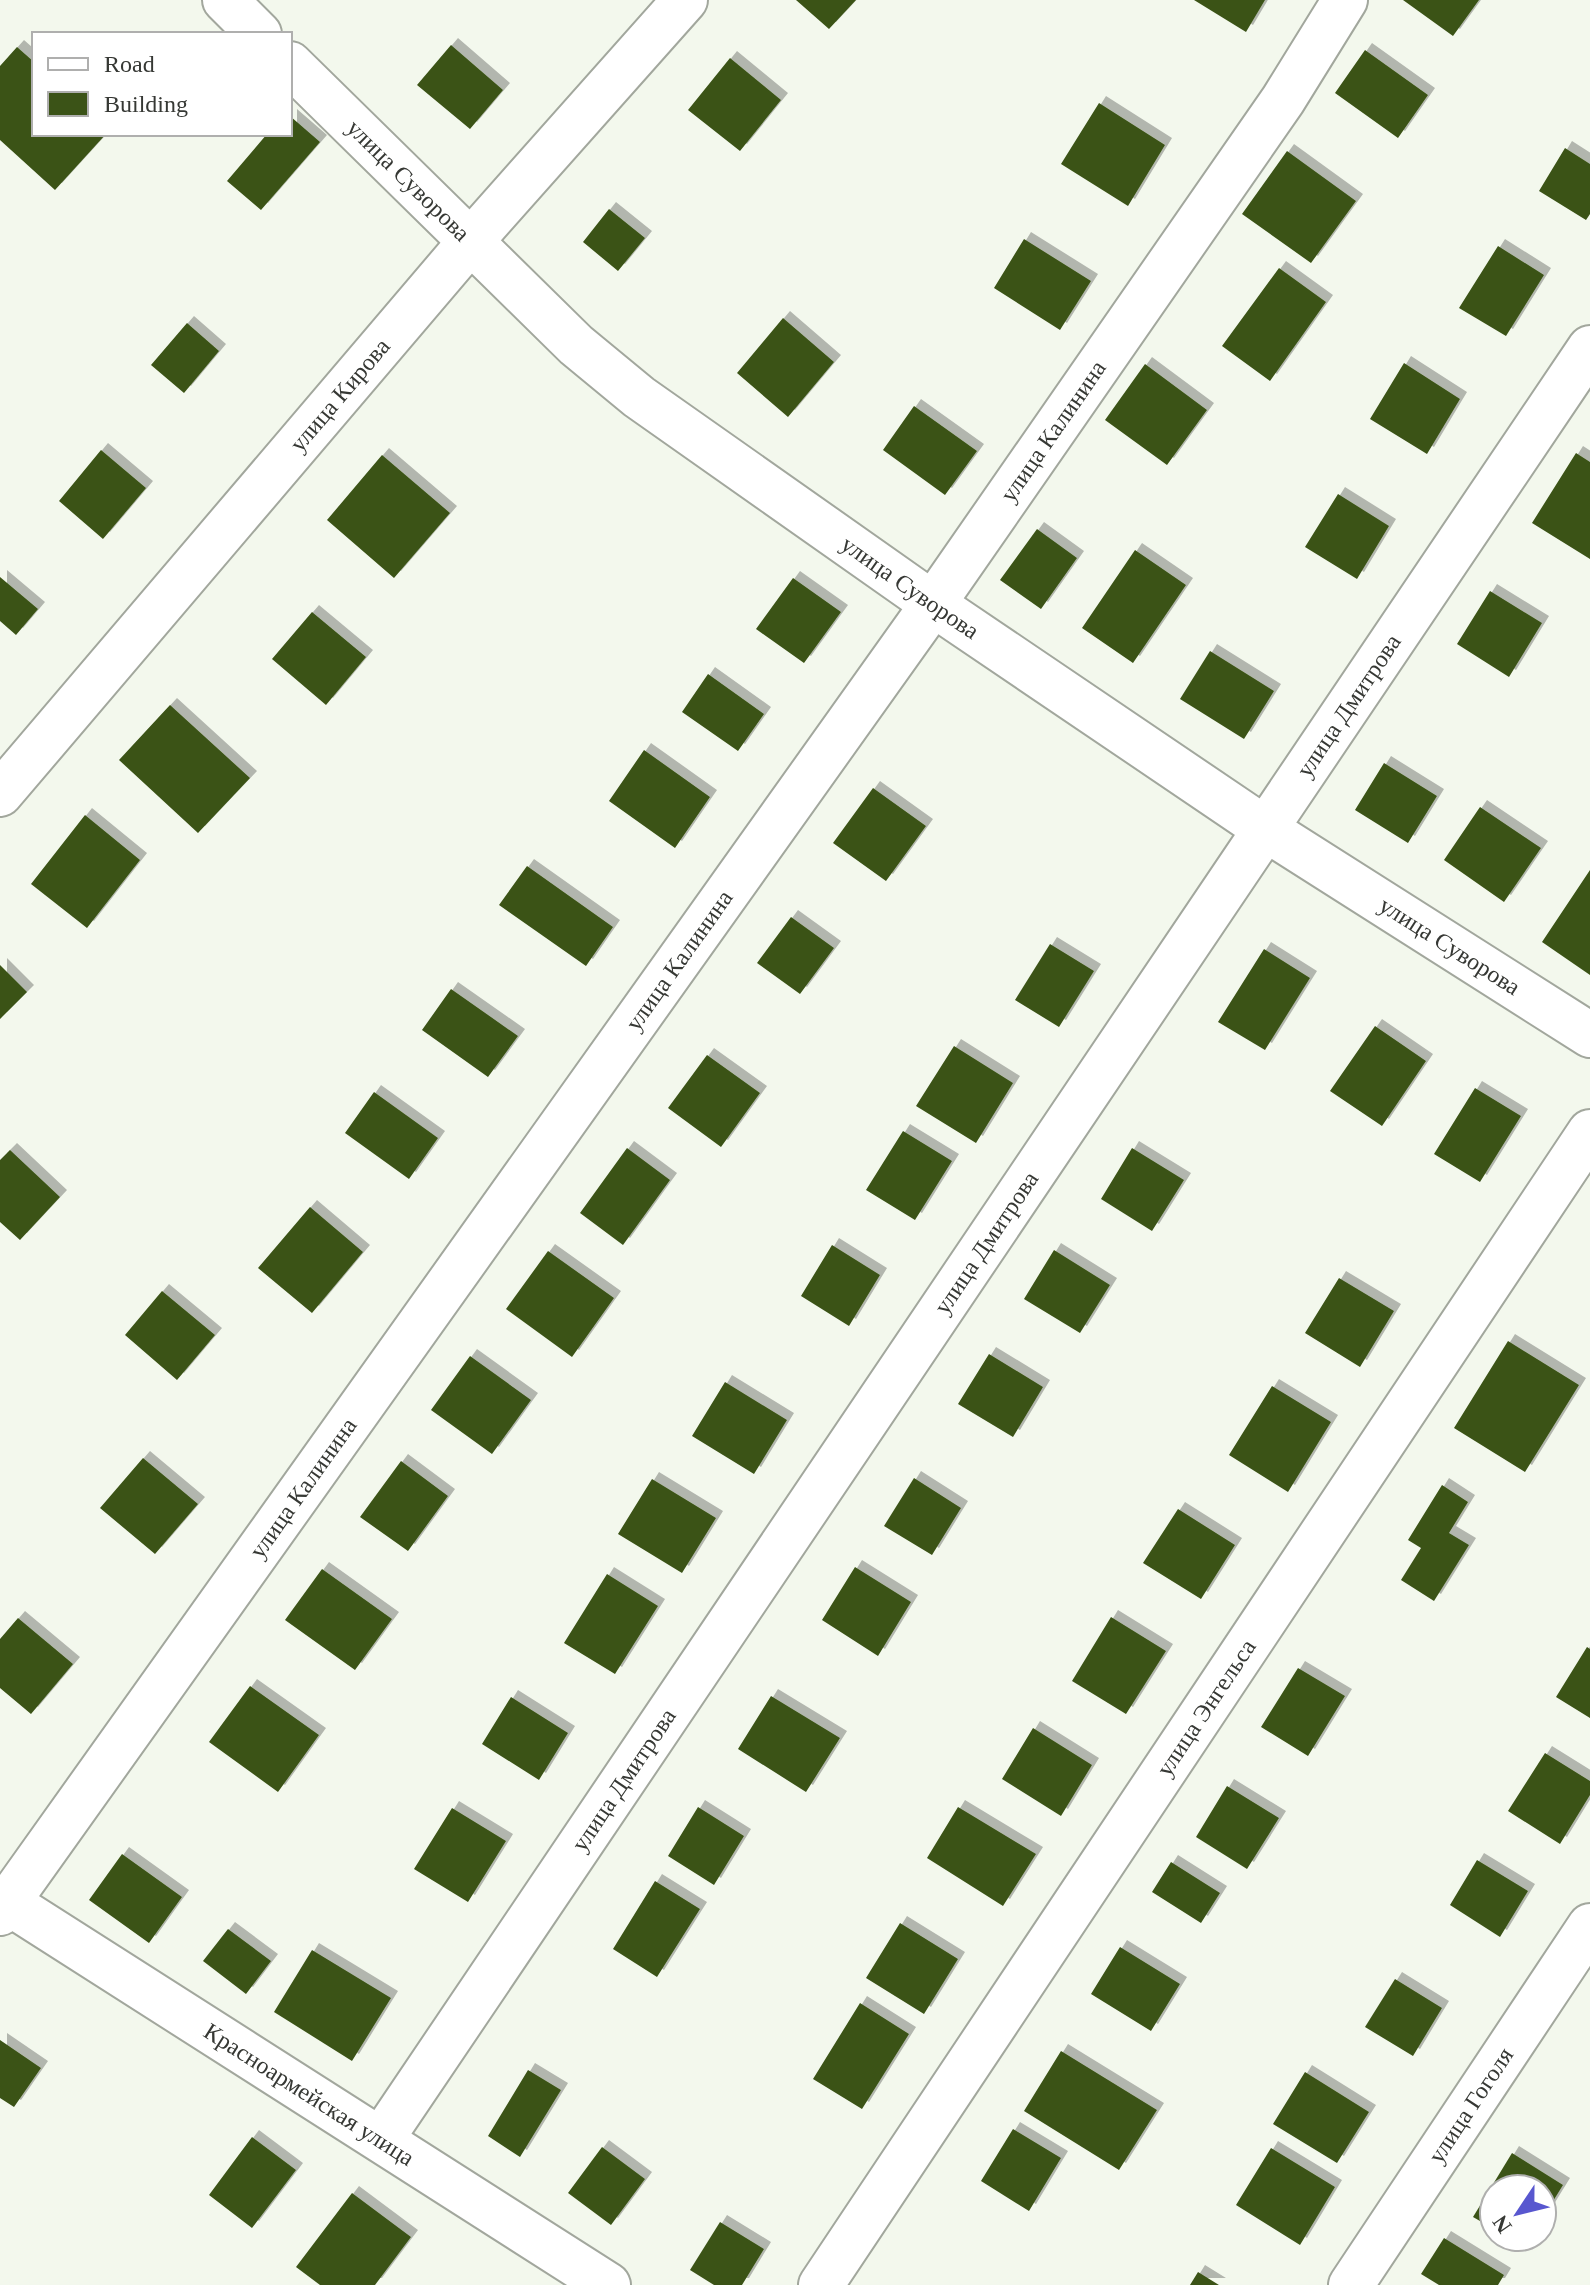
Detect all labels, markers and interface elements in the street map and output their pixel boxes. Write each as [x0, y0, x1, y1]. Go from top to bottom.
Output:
legend [32, 32, 292, 136]
text: Road [104, 51, 155, 77]
text: Building [104, 91, 188, 117]
street label: улица Суворова [342, 114, 475, 246]
street label: улица Кирова [284, 333, 395, 457]
street label: улица Калинина [995, 355, 1111, 507]
street label: улица Суворова [836, 531, 984, 644]
street label: улица Дмитрова [1291, 629, 1406, 782]
street label: улица Калинина [620, 885, 738, 1035]
street label: улица Суворова [1375, 892, 1525, 1000]
street label: улица Дмитрова [929, 1166, 1044, 1319]
street label: улица Калинина [244, 1413, 362, 1563]
street label: улица Энгельса [1151, 1634, 1261, 1781]
street label: улица Дмитрова [566, 1704, 681, 1856]
street label: Красноармейская улица [199, 2018, 419, 2171]
street label: улица Гоголя [1423, 2043, 1518, 2168]
north arrow [1478, 2173, 1558, 2253]
text: N [1487, 2210, 1517, 2238]

